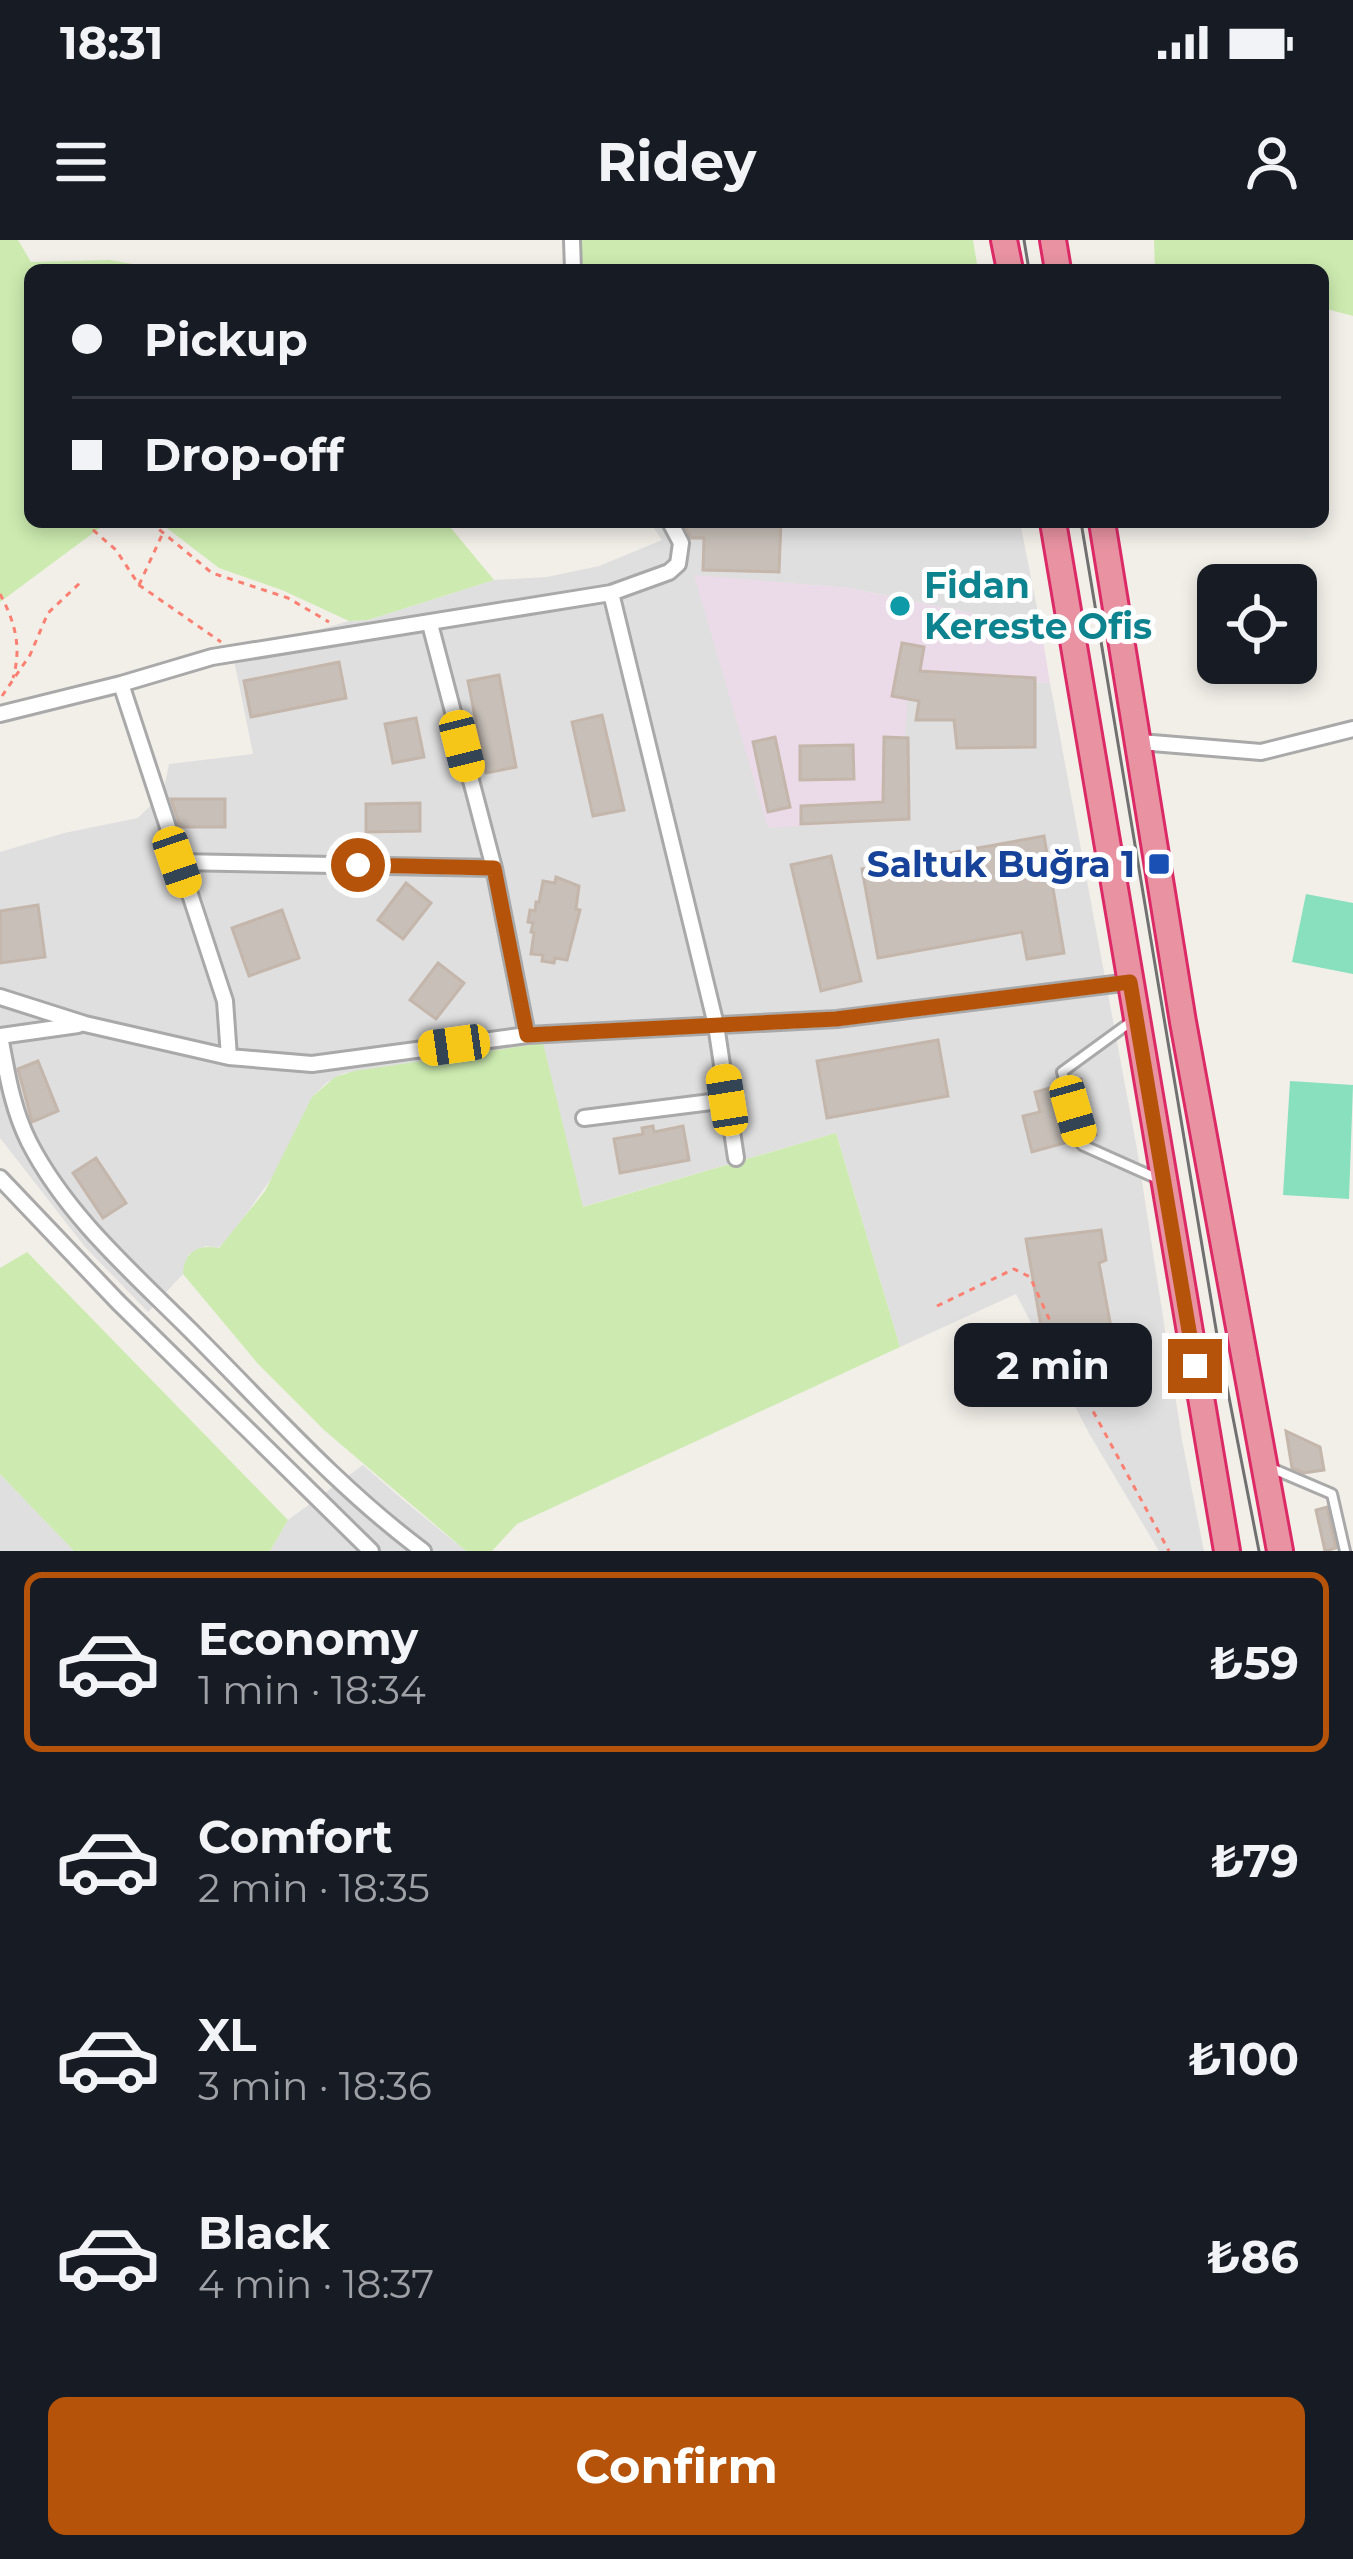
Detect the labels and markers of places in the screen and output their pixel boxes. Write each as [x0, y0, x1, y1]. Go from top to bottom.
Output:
place label: Fidan Kereste Ofis [924, 563, 1152, 648]
marker: Fidan Kereste Ofis [887, 593, 913, 619]
place label: Saltuk Buğra 1 [867, 842, 1135, 886]
marker: Saltuk Buğra 1 [1146, 851, 1172, 877]

